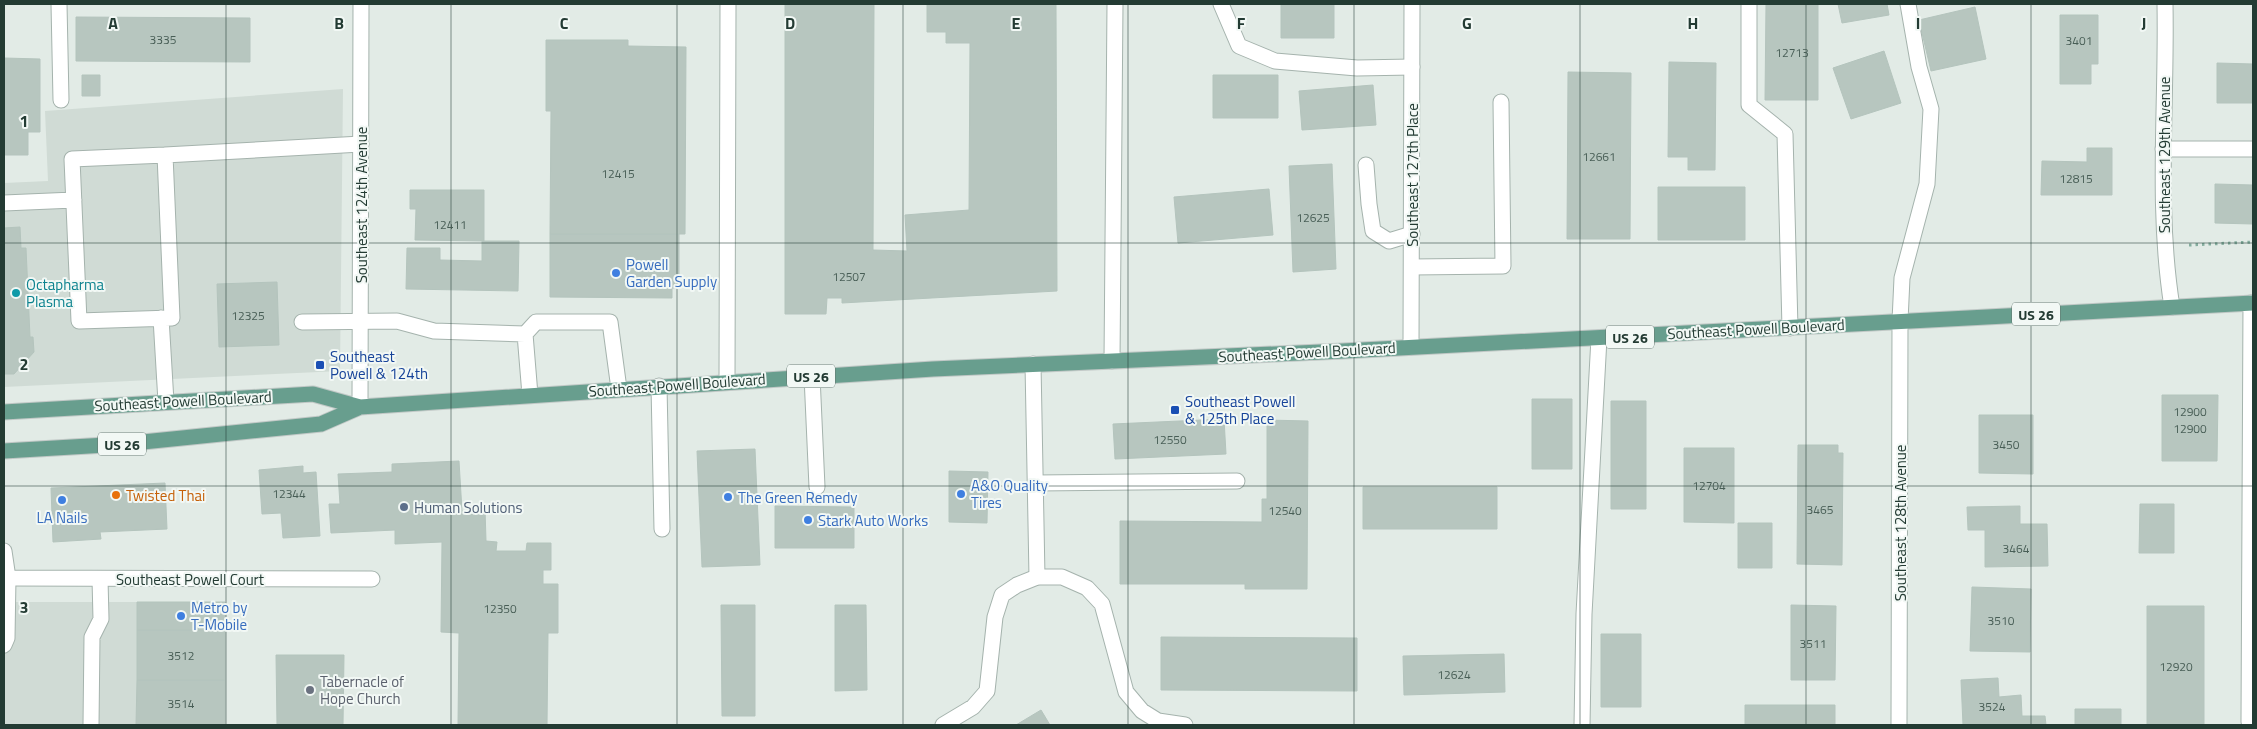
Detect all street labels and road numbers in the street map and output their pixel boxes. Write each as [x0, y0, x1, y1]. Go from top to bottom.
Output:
street label: Southeast 129th Avenue [2153, 77, 2176, 233]
street label: Southeast 127th Place [1401, 103, 1424, 247]
street label: Southeast 124th Avenue [350, 127, 373, 283]
road number: US 26 [2012, 302, 2060, 326]
street label: Southeast Powell Boulevard [1667, 313, 1845, 345]
road number: US 26 [1606, 326, 1654, 348]
street label: Southeast Powell Boulevard [1218, 336, 1396, 368]
road number: US 26 [787, 364, 835, 388]
street label: Southeast Powell Boulevard [588, 367, 766, 403]
street label: Southeast Powell Boulevard [94, 385, 272, 417]
road number: US 26 [98, 432, 146, 456]
street label: Southeast 128th Avenue [1889, 445, 1912, 601]
street label: Southeast Powell Court [116, 568, 265, 591]

